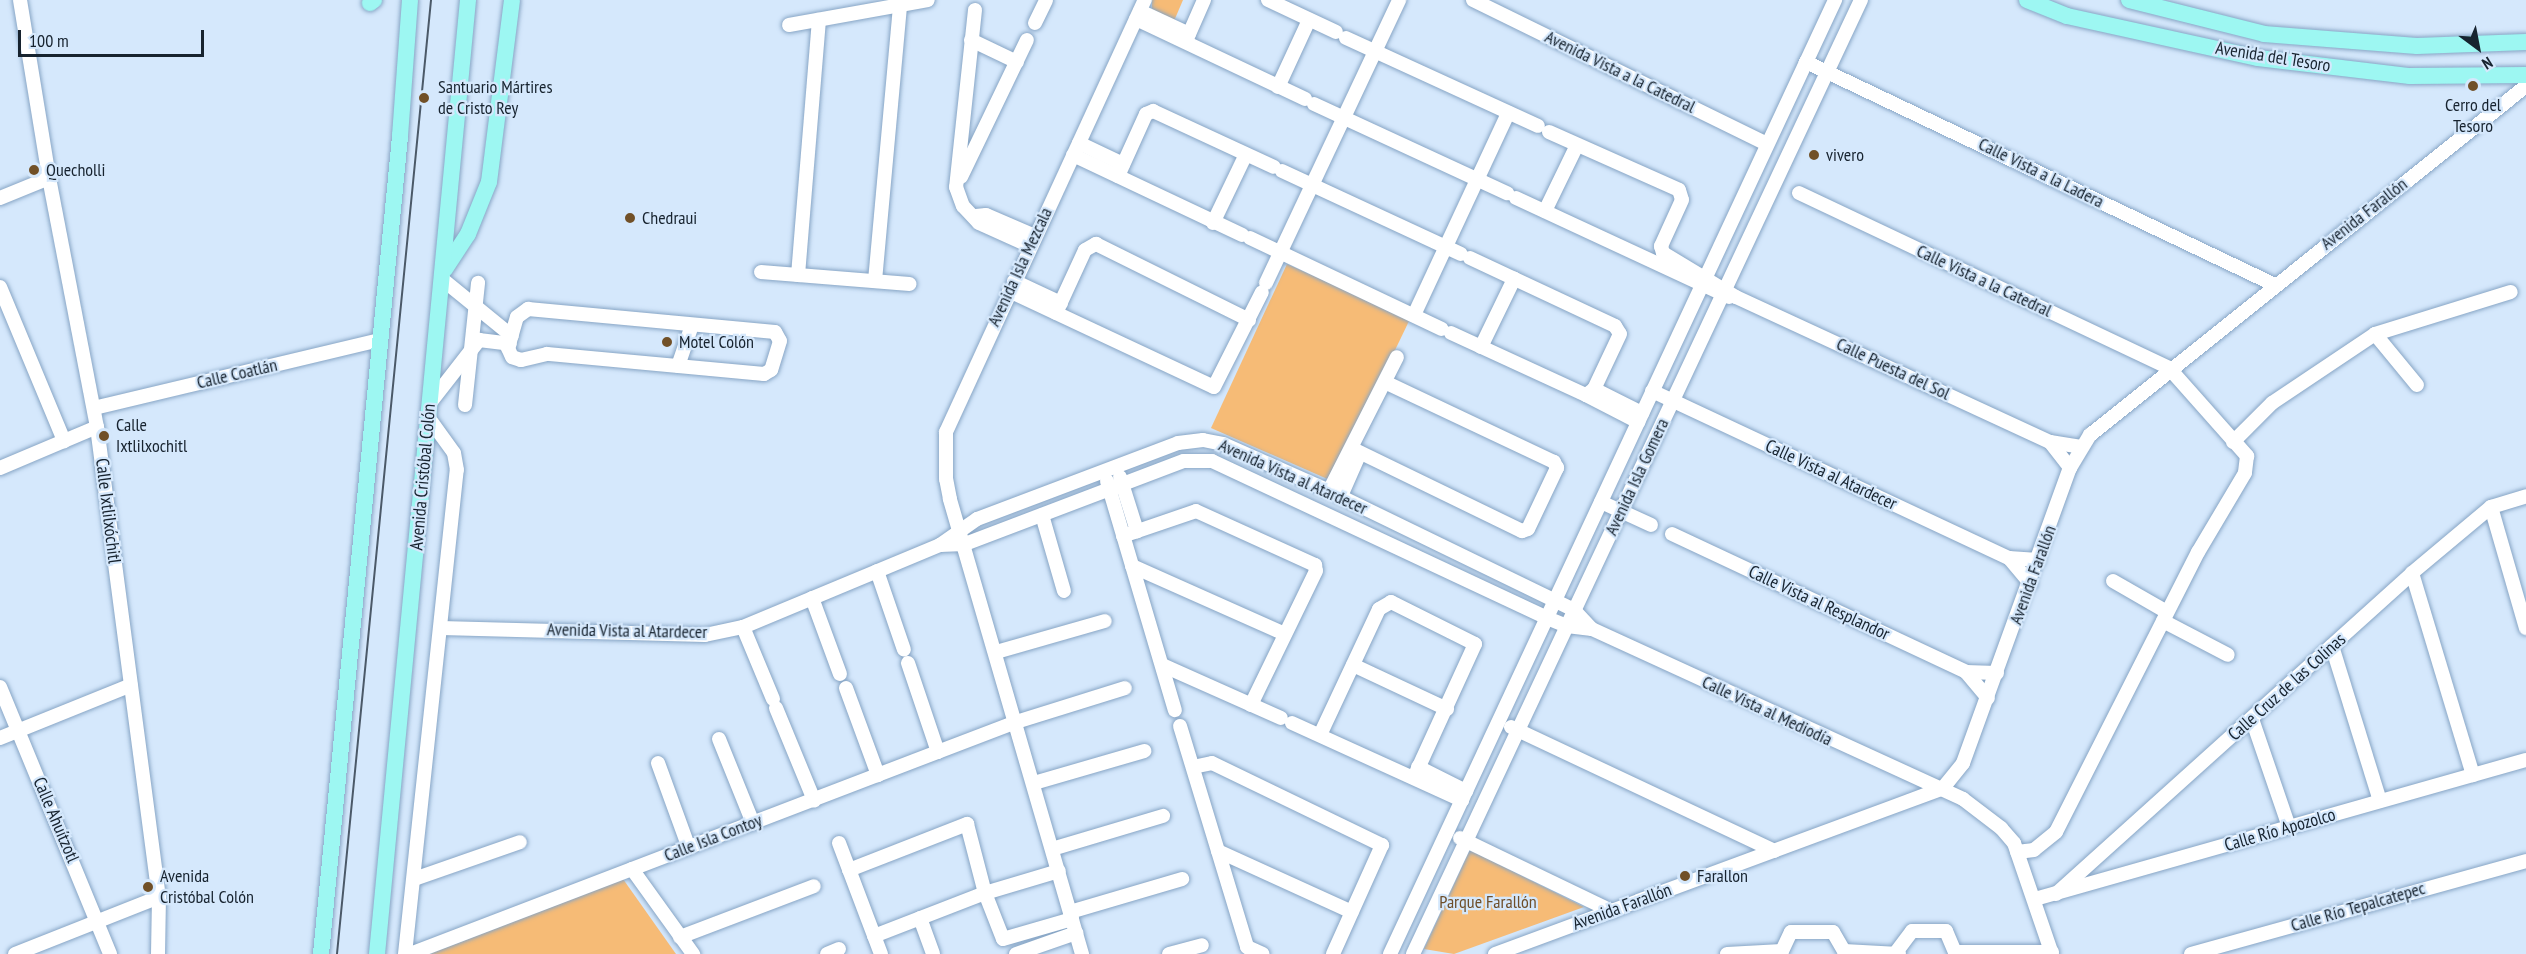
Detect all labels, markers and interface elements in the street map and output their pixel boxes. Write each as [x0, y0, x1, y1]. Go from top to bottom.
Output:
scale bar [21, 18, 207, 56]
north arrow [2448, 18, 2508, 78]
street label: Avenida Vista a la Catedral [1541, 26, 1699, 118]
text: 100 m [29, 29, 69, 52]
street label: Avenida del Tesoro [2214, 37, 2332, 77]
text: N [2479, 52, 2497, 74]
place label: Santuario Mártires de Cristo Rey [438, 77, 553, 119]
marker: Cerro del Tesoro [2466, 79, 2480, 93]
marker: Santuario Mártires de Cristo Rey [415, 89, 433, 107]
place label: Cerro del Tesoro [2445, 95, 2501, 138]
street label: Calle Vista a la Ladera [1975, 133, 2107, 213]
place label: vivero [1826, 144, 1864, 166]
marker: vivero [1807, 148, 1821, 162]
place label: Quecholli [46, 159, 105, 181]
marker: Quecholli [27, 163, 41, 177]
street label: Avenida Farallón [2316, 174, 2412, 254]
street label: Avenida Isla Mezcala [983, 204, 1057, 330]
place label: Chedraui [642, 207, 697, 229]
marker: Chedraui [623, 211, 637, 225]
street label: Calle Vista a la Catedral [1913, 240, 2055, 322]
place label: Motel Colón [679, 331, 754, 353]
street label: Calle Puesta del Sol [1833, 333, 1953, 405]
marker: Motel Colón [660, 335, 674, 349]
street label: Calle Coatlán [195, 354, 279, 394]
street label: Avenida Cristóbal Colón [406, 403, 440, 551]
place label: Calle Ixtlilxochitl [116, 415, 187, 458]
street label: Avenida Isla Gomera [1601, 415, 1673, 539]
marker: Calle Ixtlilxochitl [97, 429, 111, 443]
street label: Avenida Vista al Atardecer [1215, 434, 1371, 520]
street label: Calle Vista al Atardecer [1762, 435, 1900, 515]
street label: Calle Ixtlilxóchitl [91, 457, 125, 565]
street label: Avenida Farallón [2005, 523, 2061, 627]
street label: Calle Vista al Resplandor [1745, 561, 1893, 645]
street label: Avenida Vista al Atardecer [546, 619, 708, 643]
street label: Calle Cruz de las Colinas [2224, 628, 2350, 746]
street label: Calle Vista al Mediodía [1698, 671, 1836, 751]
street label: Calle Ahuítzotl [28, 774, 84, 866]
street label: Calle Río Apozolco [2222, 804, 2338, 856]
street label: Calle Isla Contoy [661, 809, 765, 867]
place label: Farallon [1697, 865, 1748, 887]
place label: Avenida Cristóbal Colón [160, 866, 254, 908]
marker: Farallon [1678, 869, 1692, 883]
street label: Calle Río Tepalcatepec [2288, 877, 2428, 937]
street label: Avenida Farallón [1570, 879, 1674, 935]
marker: Avenida Cristóbal Colón [141, 880, 155, 894]
park label: Parque Farallón [1439, 891, 1537, 913]

